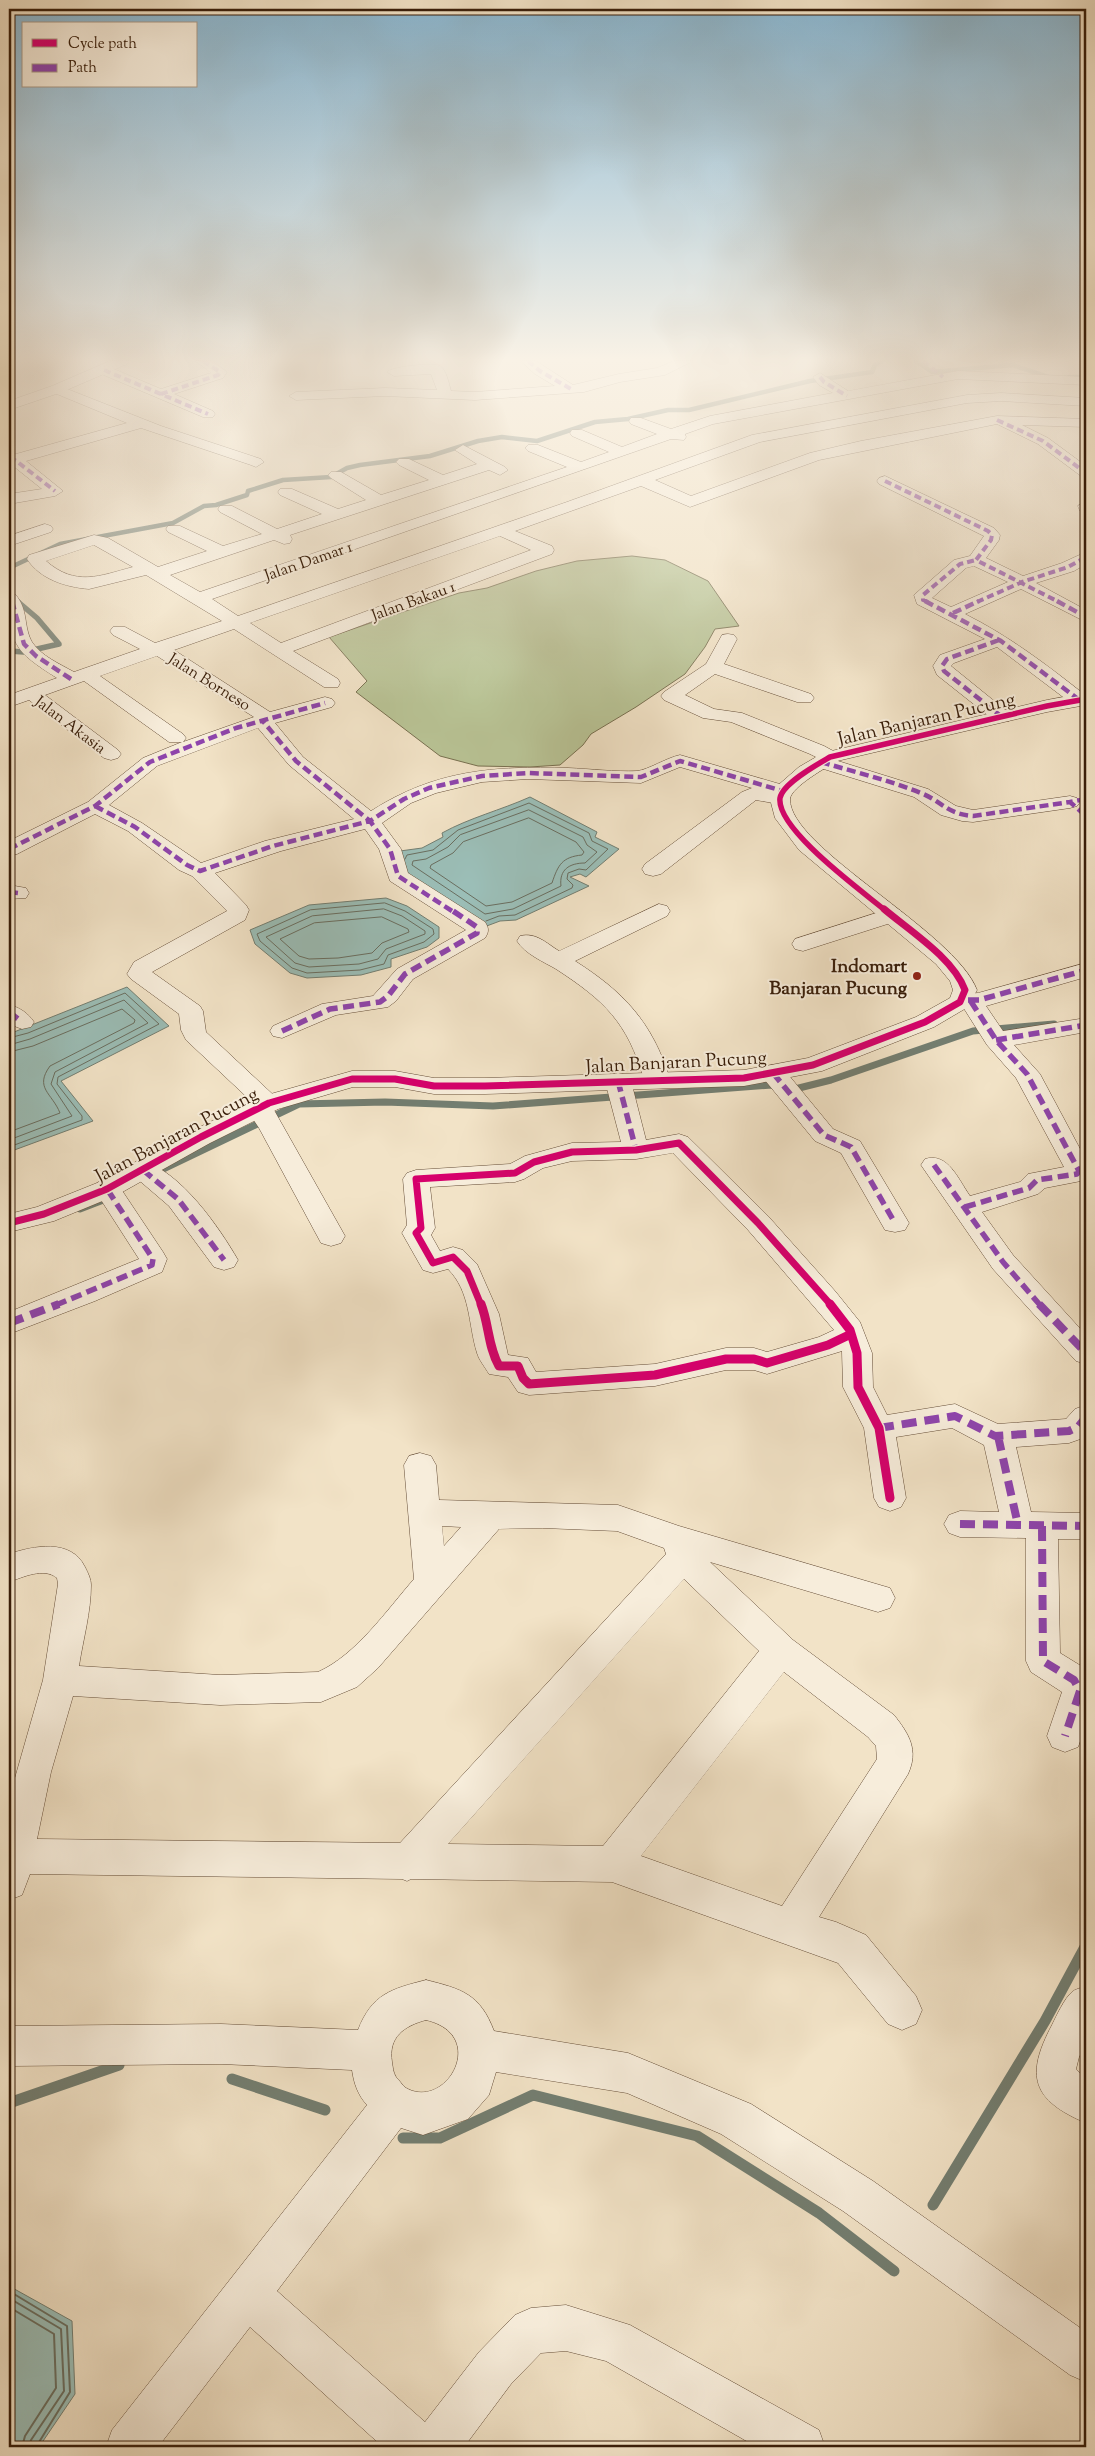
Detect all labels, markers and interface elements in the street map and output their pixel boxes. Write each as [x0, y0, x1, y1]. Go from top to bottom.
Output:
legend [22, 22, 198, 88]
text: Cycle path [68, 34, 137, 55]
text: Path [68, 58, 97, 79]
street label: Jalan Damar 1 [261, 536, 357, 589]
street label: Jalan Bakau 1 [368, 576, 460, 629]
street label: Jalan Borneso [162, 648, 255, 718]
street label: Jalan Banjaran Pucung [834, 687, 1018, 754]
street label: Jalan Akasia [28, 691, 110, 761]
place label: Indomart Banjaran Pucung [769, 954, 908, 1003]
marker: Indomart Banjaran Pucung [911, 970, 923, 982]
street label: Jalan Banjaran Pucung [584, 1045, 767, 1082]
street label: Jalan Banjaran Pucung [90, 1082, 264, 1191]

